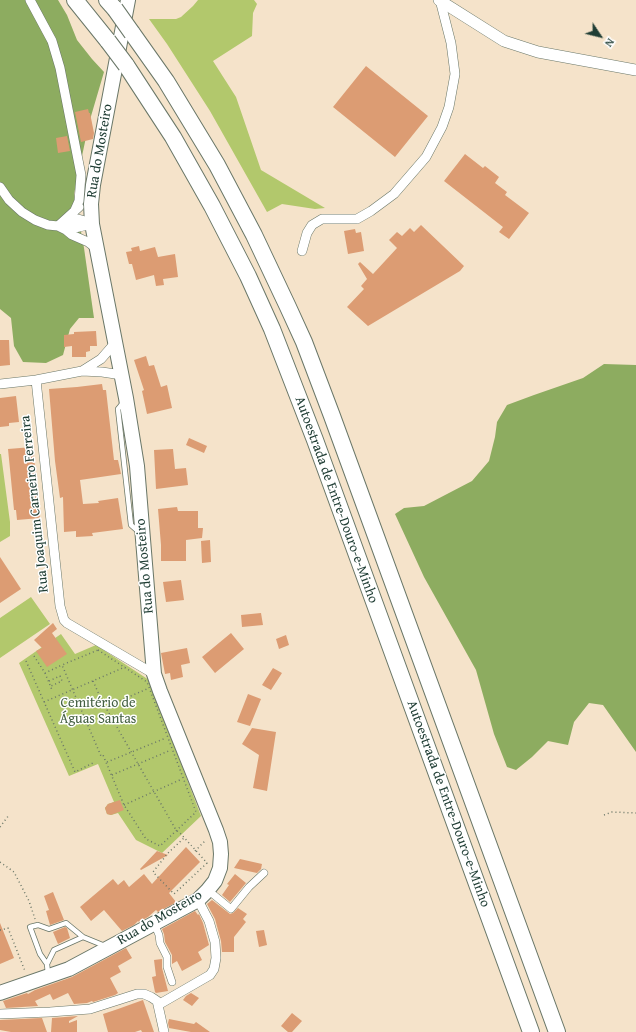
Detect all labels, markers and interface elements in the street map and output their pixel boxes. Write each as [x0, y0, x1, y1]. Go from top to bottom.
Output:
north arrow [580, 16, 620, 56]
text: N [601, 35, 618, 50]
street label: Rua do Mosteiro [83, 103, 117, 199]
street label: Autoestrada de Entre-Douro-e-Minho [291, 394, 381, 606]
street label: Rua Joaquim Carneiro Ferreira [17, 415, 53, 593]
street label: Rua do Mosteiro [132, 518, 158, 614]
park label: Cemitério de Águas Santas [60, 695, 136, 728]
street label: Autoestrada de Entre-Douro-e-Minho [403, 698, 493, 910]
street label: Rua do Mosteiro [115, 887, 205, 949]

